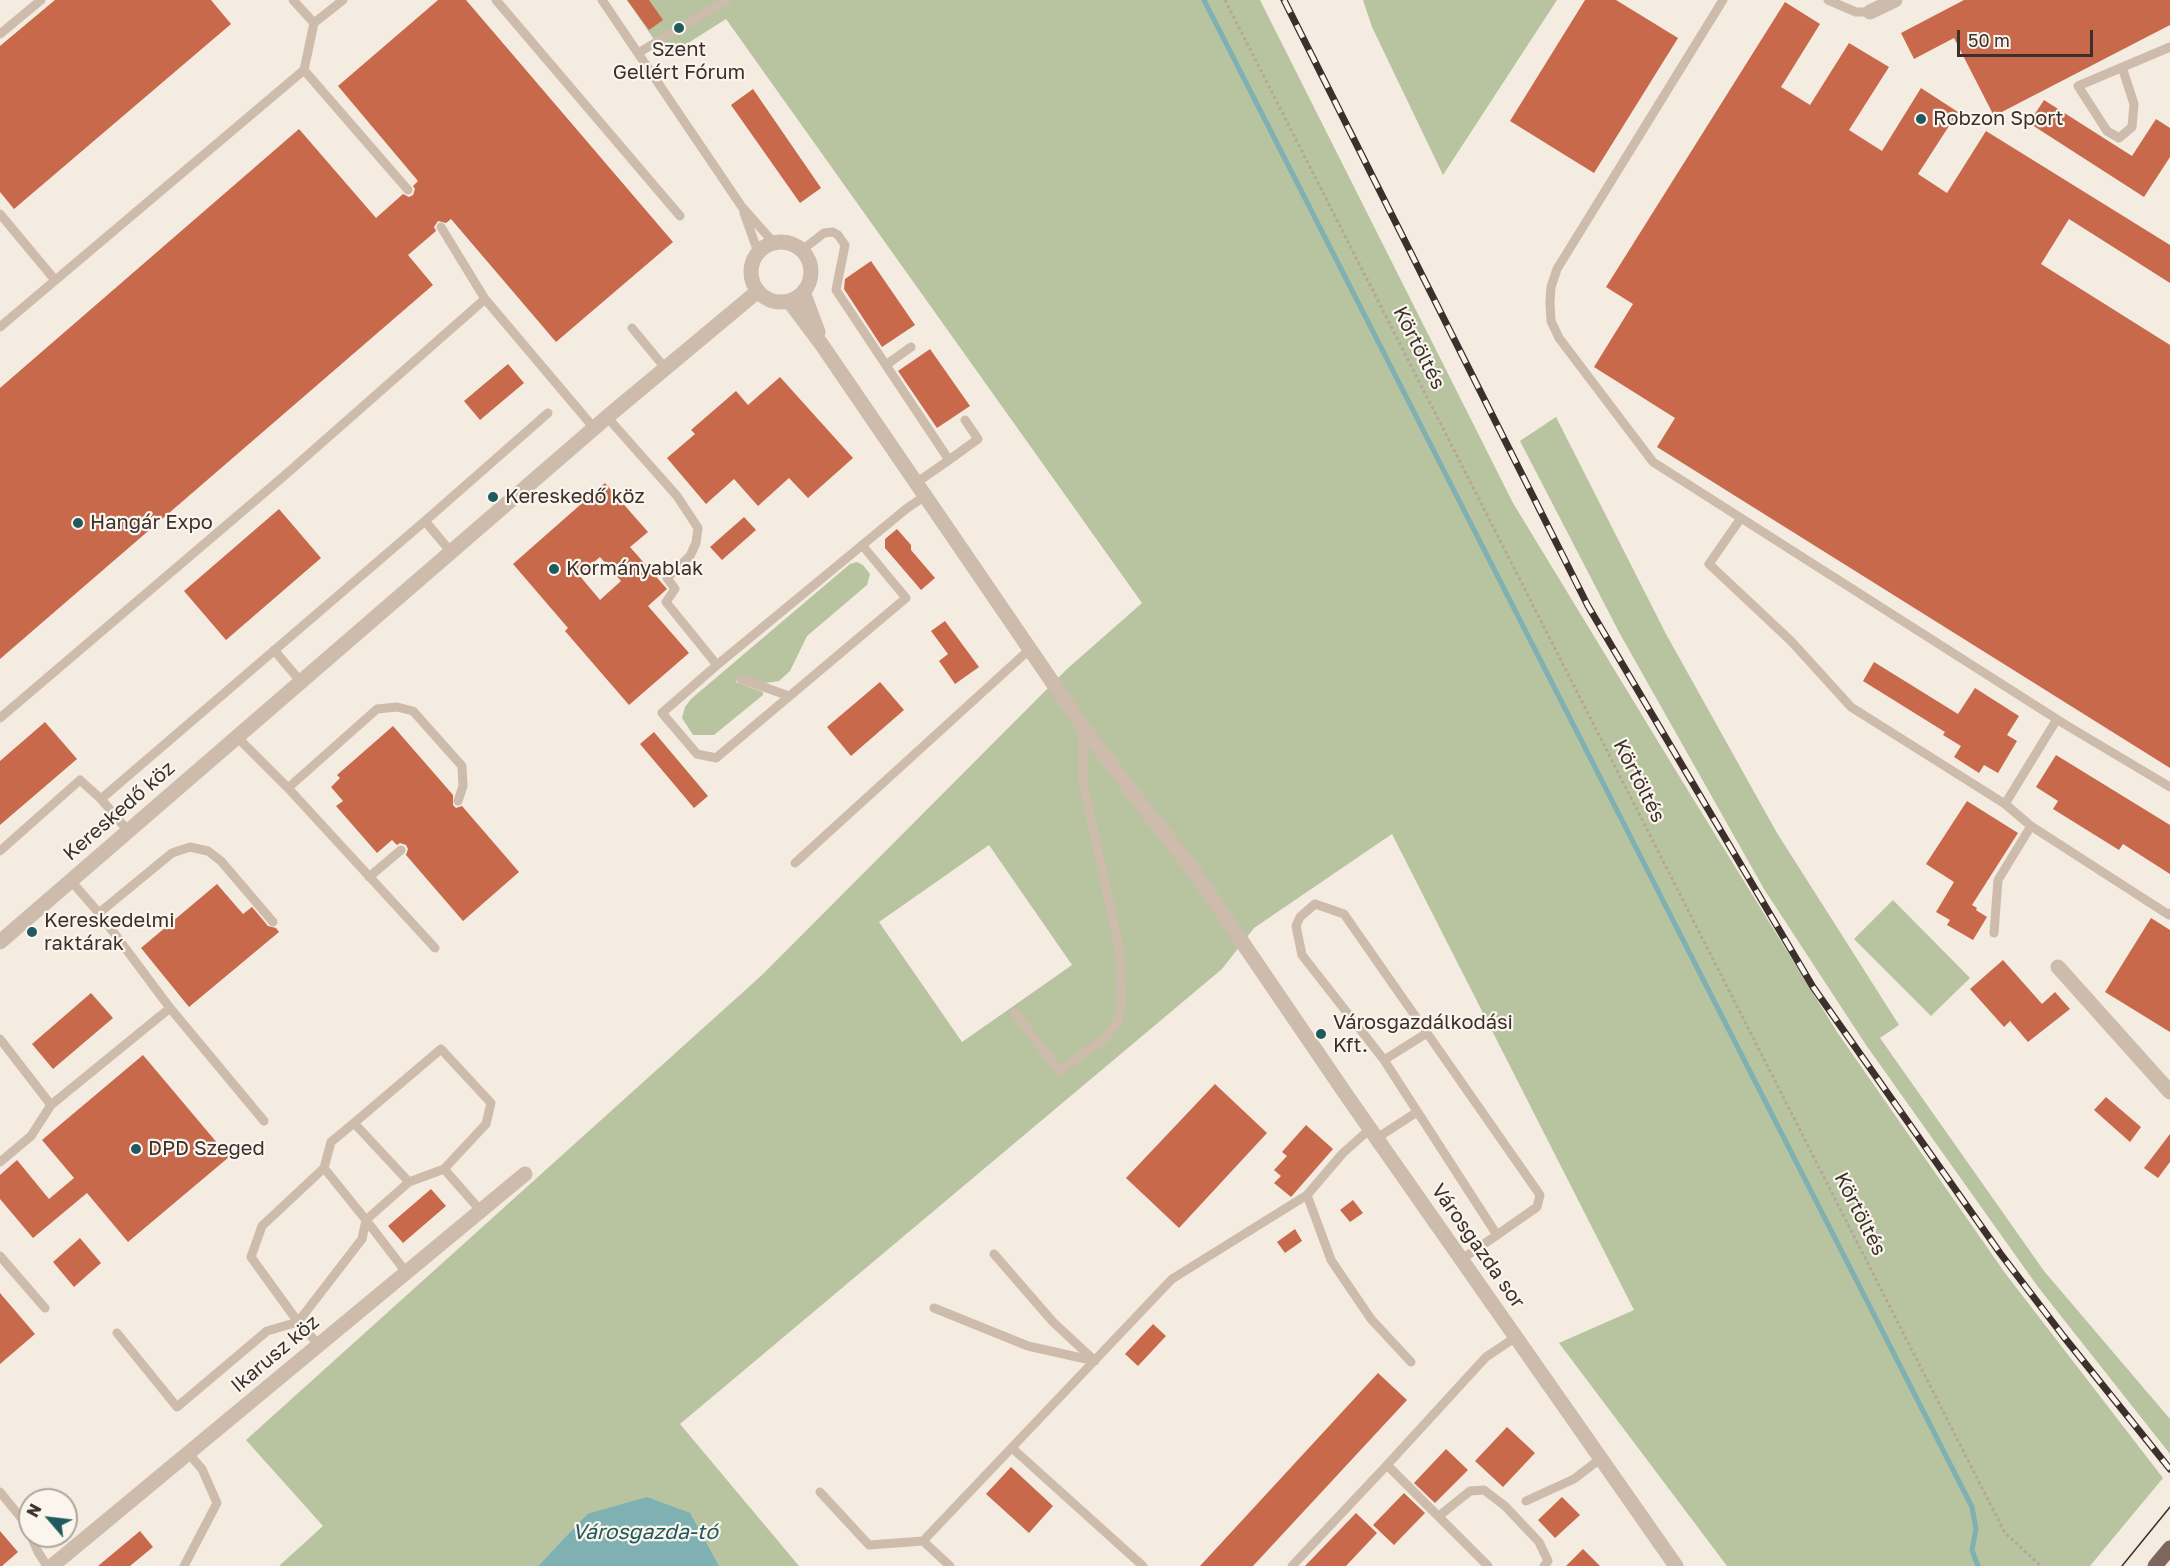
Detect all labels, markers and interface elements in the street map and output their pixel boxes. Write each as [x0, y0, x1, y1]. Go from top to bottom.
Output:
scale bar [1960, 18, 2096, 56]
marker: Szent Gellért Fórum [672, 21, 686, 35]
text: 50 m [1968, 29, 2010, 51]
place label: Szent Gellért Fórum [613, 38, 745, 85]
place label: Robzon Sport [1933, 107, 2063, 131]
marker: Robzon Sport [1914, 112, 1928, 126]
street label: Körtöltés [1388, 303, 1450, 393]
place label: Kereskedő köz [505, 485, 645, 509]
marker: Kereskedő köz [486, 490, 500, 504]
place label: Hangár Expo [90, 511, 213, 535]
marker: Hangár Expo [71, 516, 85, 530]
place label: Kormányablak [566, 557, 703, 581]
marker: Kormányablak [547, 562, 561, 576]
street label: Körtöltés [1608, 736, 1670, 826]
street label: Kereskedő köz [58, 756, 180, 866]
place label: Kereskedelmi raktárak [44, 909, 175, 956]
marker: Kereskedelmi raktárak [25, 925, 39, 939]
place label: Városgazdálkodási Kft. [1333, 1011, 1513, 1058]
marker: Városgazdálkodási Kft. [1314, 1027, 1328, 1041]
place label: DPD Szeged [148, 1137, 265, 1161]
marker: DPD Szeged [129, 1142, 143, 1156]
street label: Körtöltés [1829, 1169, 1891, 1259]
street label: Városgazda sor [1426, 1179, 1530, 1313]
street label: Ikarusz köz [226, 1310, 324, 1398]
north arrow [18, 1488, 78, 1548]
text: N [22, 1500, 46, 1521]
water label: Városgazda-tó [572, 1519, 718, 1545]

